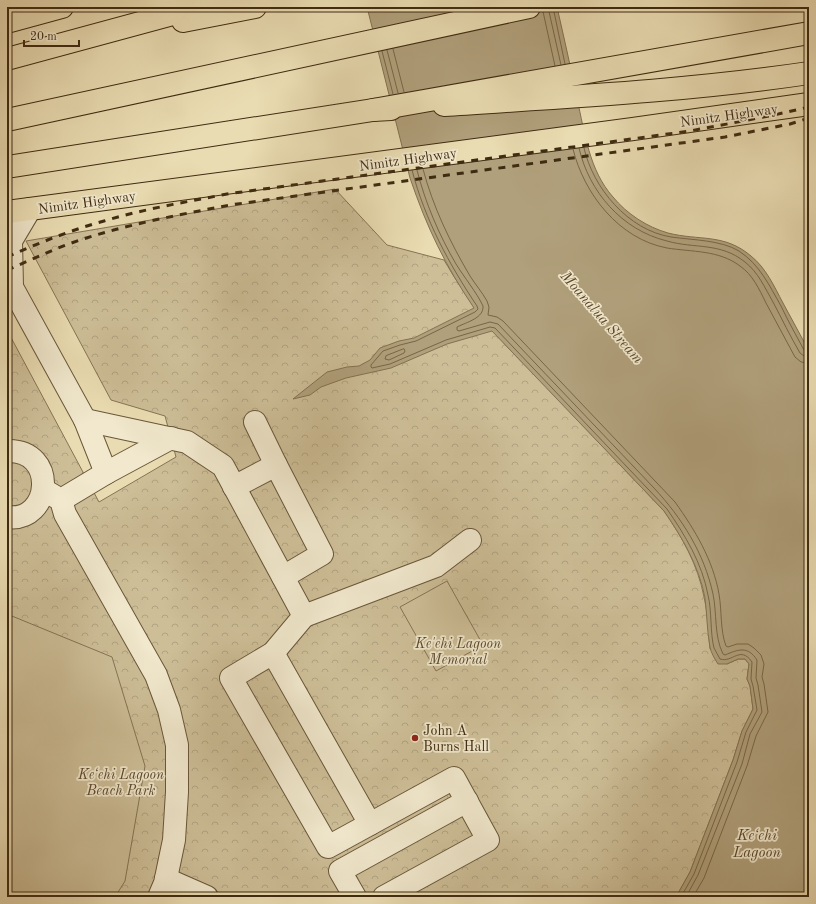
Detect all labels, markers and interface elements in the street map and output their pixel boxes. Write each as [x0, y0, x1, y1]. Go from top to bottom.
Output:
scale bar [24, 22, 79, 48]
text: 20 m [30, 31, 57, 43]
street label: Nimitz Highway [679, 102, 780, 130]
street label: Nimitz Highway [358, 146, 459, 174]
street label: Nimitz Highway [37, 189, 138, 217]
water label: Moanalua Stream [556, 268, 645, 367]
park label: Ke'ehi Lagoon Memorial [414, 637, 501, 667]
place label: John A Burns Hall [423, 724, 489, 754]
marker: John A Burns Hall [410, 733, 420, 743]
park label: Keʻehi Lagoon Beach Park [77, 767, 164, 798]
water label: Keʻehi Lagoon [732, 828, 781, 861]

